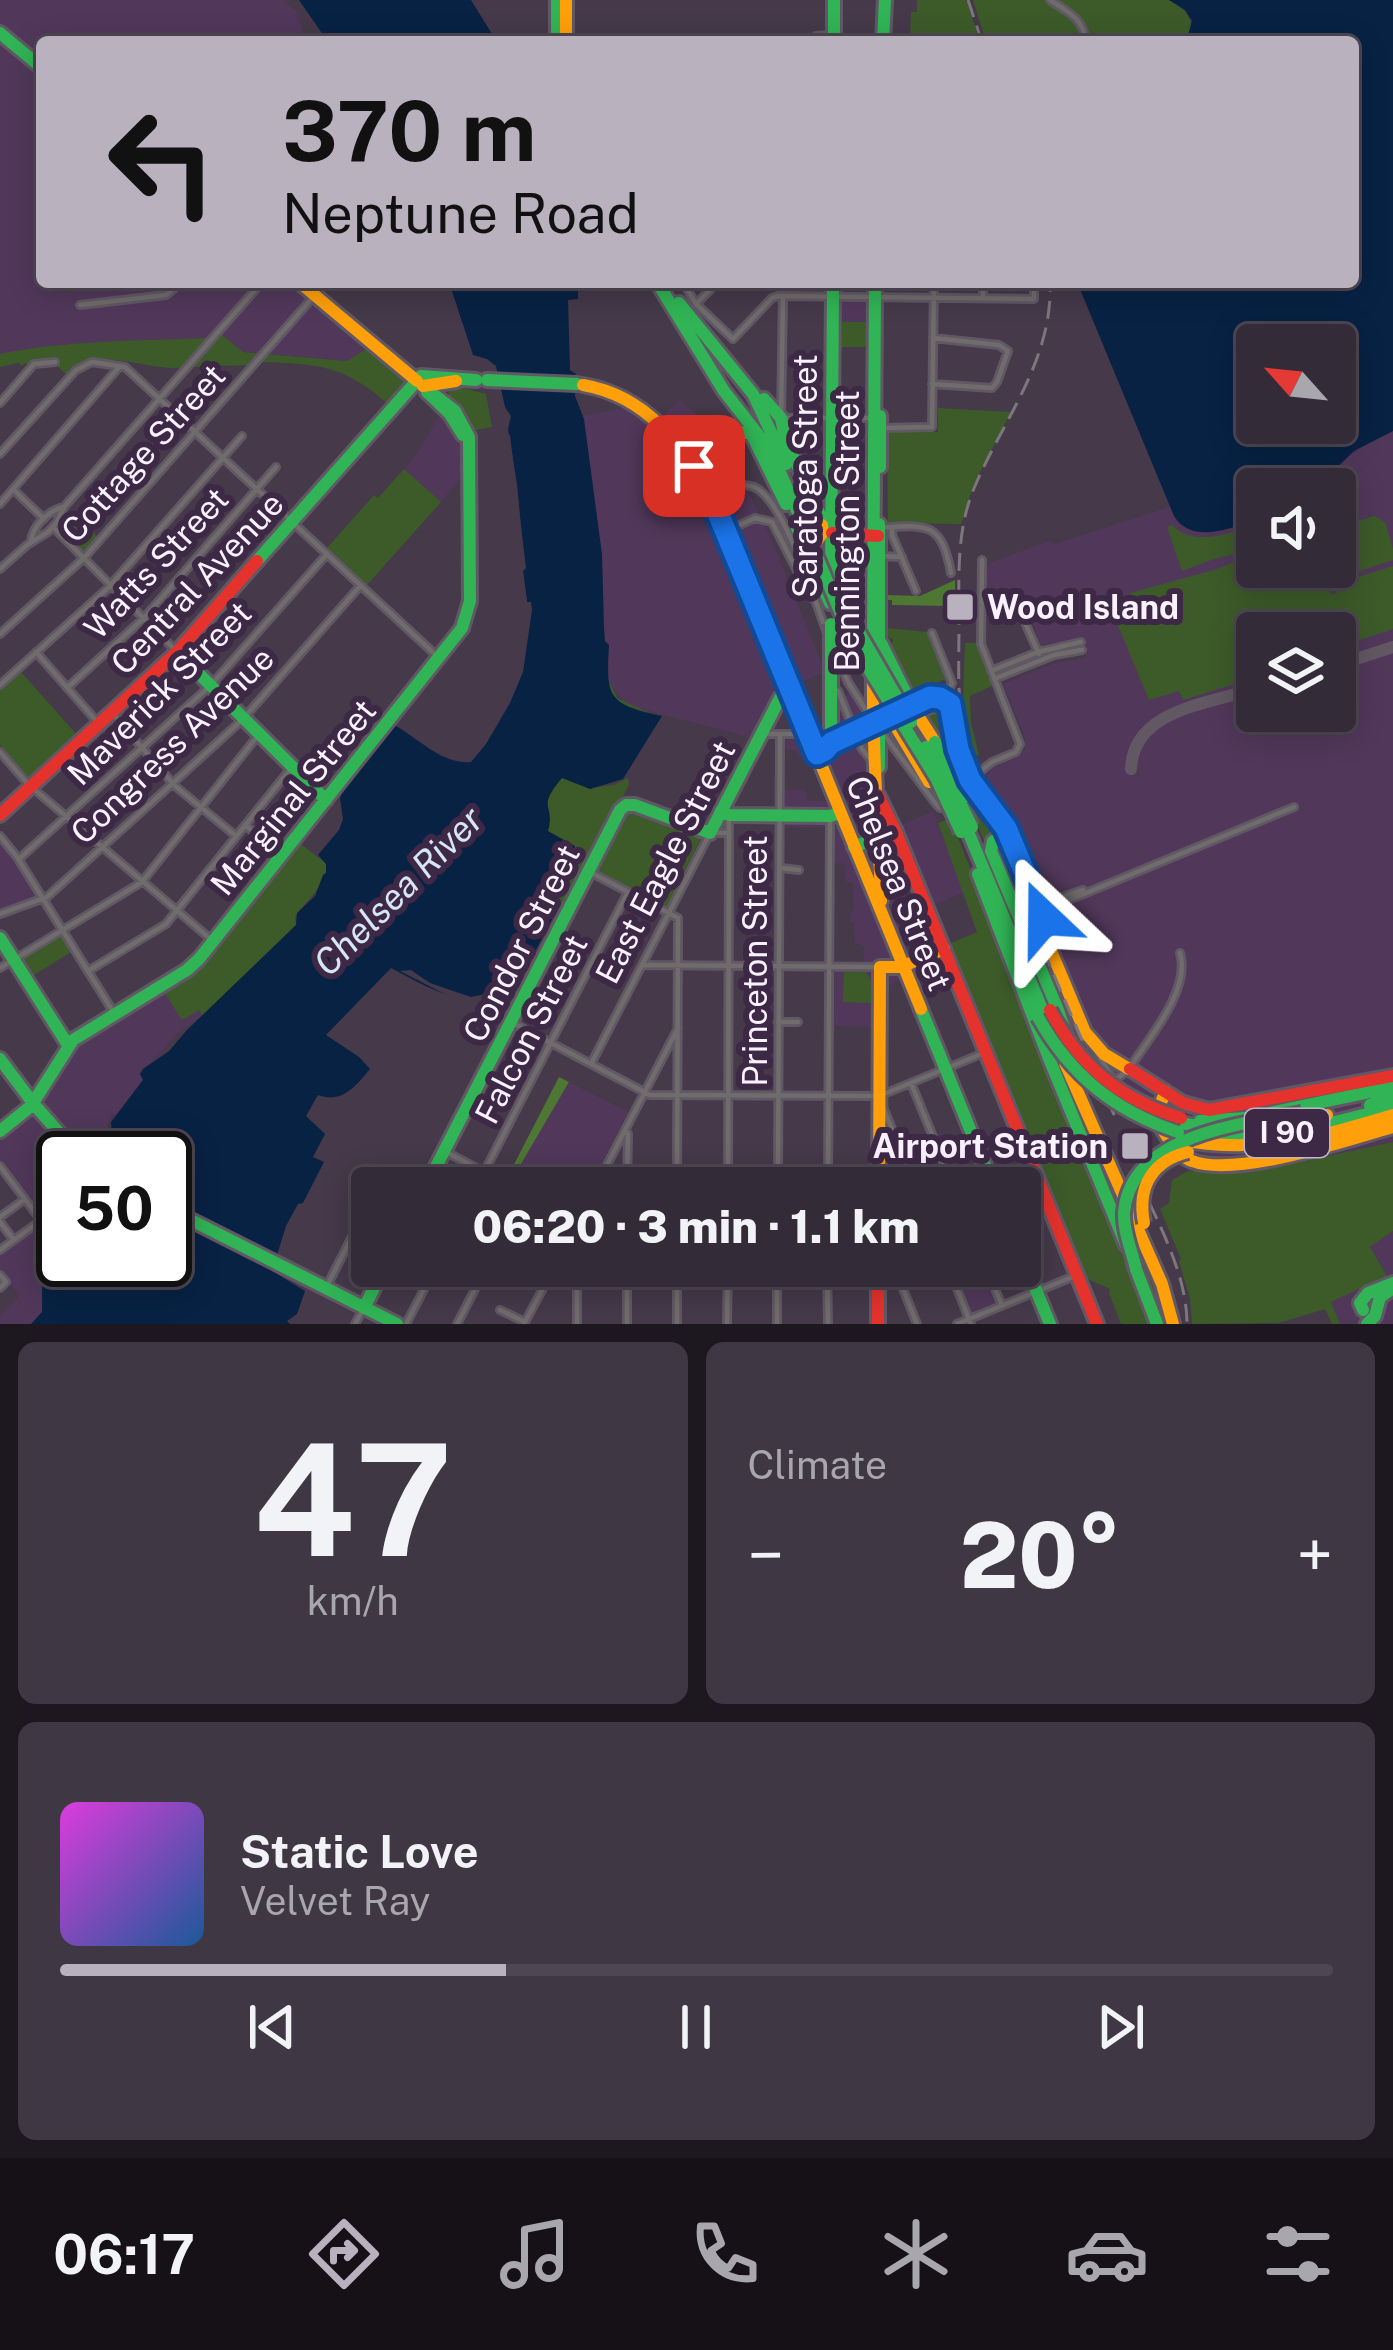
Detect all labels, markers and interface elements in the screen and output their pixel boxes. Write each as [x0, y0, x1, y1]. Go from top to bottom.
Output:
text: 370 m [282, 81, 537, 180]
icon: left [84, 84, 240, 240]
text: Neptune Road [282, 182, 639, 245]
north arrow [1236, 324, 1356, 444]
map controls [1236, 324, 1356, 732]
street label: Saratoga Street [786, 354, 824, 598]
street label: Cottage Street [53, 356, 233, 550]
street label: Bennington Street [828, 390, 866, 672]
pin [643, 415, 745, 517]
icon: arrive [661, 433, 727, 499]
button: sound [1236, 468, 1356, 588]
street label: Watts Street [76, 480, 236, 646]
street label: Central Avenue [103, 484, 291, 682]
place label: Wood Island [987, 588, 1179, 626]
marker: Wood Island [944, 591, 976, 623]
street label: Maverick Street [59, 593, 259, 793]
button: layers [1236, 612, 1356, 732]
street label: Congress Avenue [63, 639, 281, 851]
street label: Marginal Street [203, 692, 383, 902]
street label: East Eagle Street [588, 735, 742, 989]
street label: Chelsea Street [839, 770, 959, 996]
water label: Chelsea River [305, 798, 491, 984]
street label: Princeton Street [736, 835, 774, 1087]
street label: Condor Street [455, 838, 587, 1048]
position arrow [981, 855, 1107, 981]
street label: Falcon Street [467, 928, 595, 1130]
road number: I 90 [1245, 1109, 1329, 1157]
place label: Airport Station [873, 1127, 1108, 1165]
marker: Airport Station [1119, 1130, 1151, 1162]
speed limit sign: 50 [36, 1131, 192, 1287]
text: 06:20 · 3 min · 1.1 km [472, 1200, 920, 1253]
text: 47 [253, 1408, 453, 1591]
text: Climate [748, 1442, 887, 1488]
text: 20° [960, 1502, 1121, 1608]
text: − [748, 1516, 784, 1594]
text: + [1296, 1516, 1333, 1594]
text: km/h [307, 1578, 399, 1624]
text: Static Love [240, 1825, 479, 1878]
text: Velvet Ray [240, 1878, 430, 1924]
icon: previous [239, 1994, 305, 2060]
icon: pause [663, 1994, 729, 2060]
icon: next [1088, 1994, 1154, 2060]
icon: directions [302, 2212, 386, 2296]
icon: music [493, 2212, 577, 2296]
icon: phone [683, 2212, 767, 2296]
icon: climate [874, 2212, 958, 2296]
icon: car [1065, 2212, 1149, 2296]
icon: filters [1256, 2212, 1340, 2296]
text: 06:17 [53, 2223, 195, 2286]

